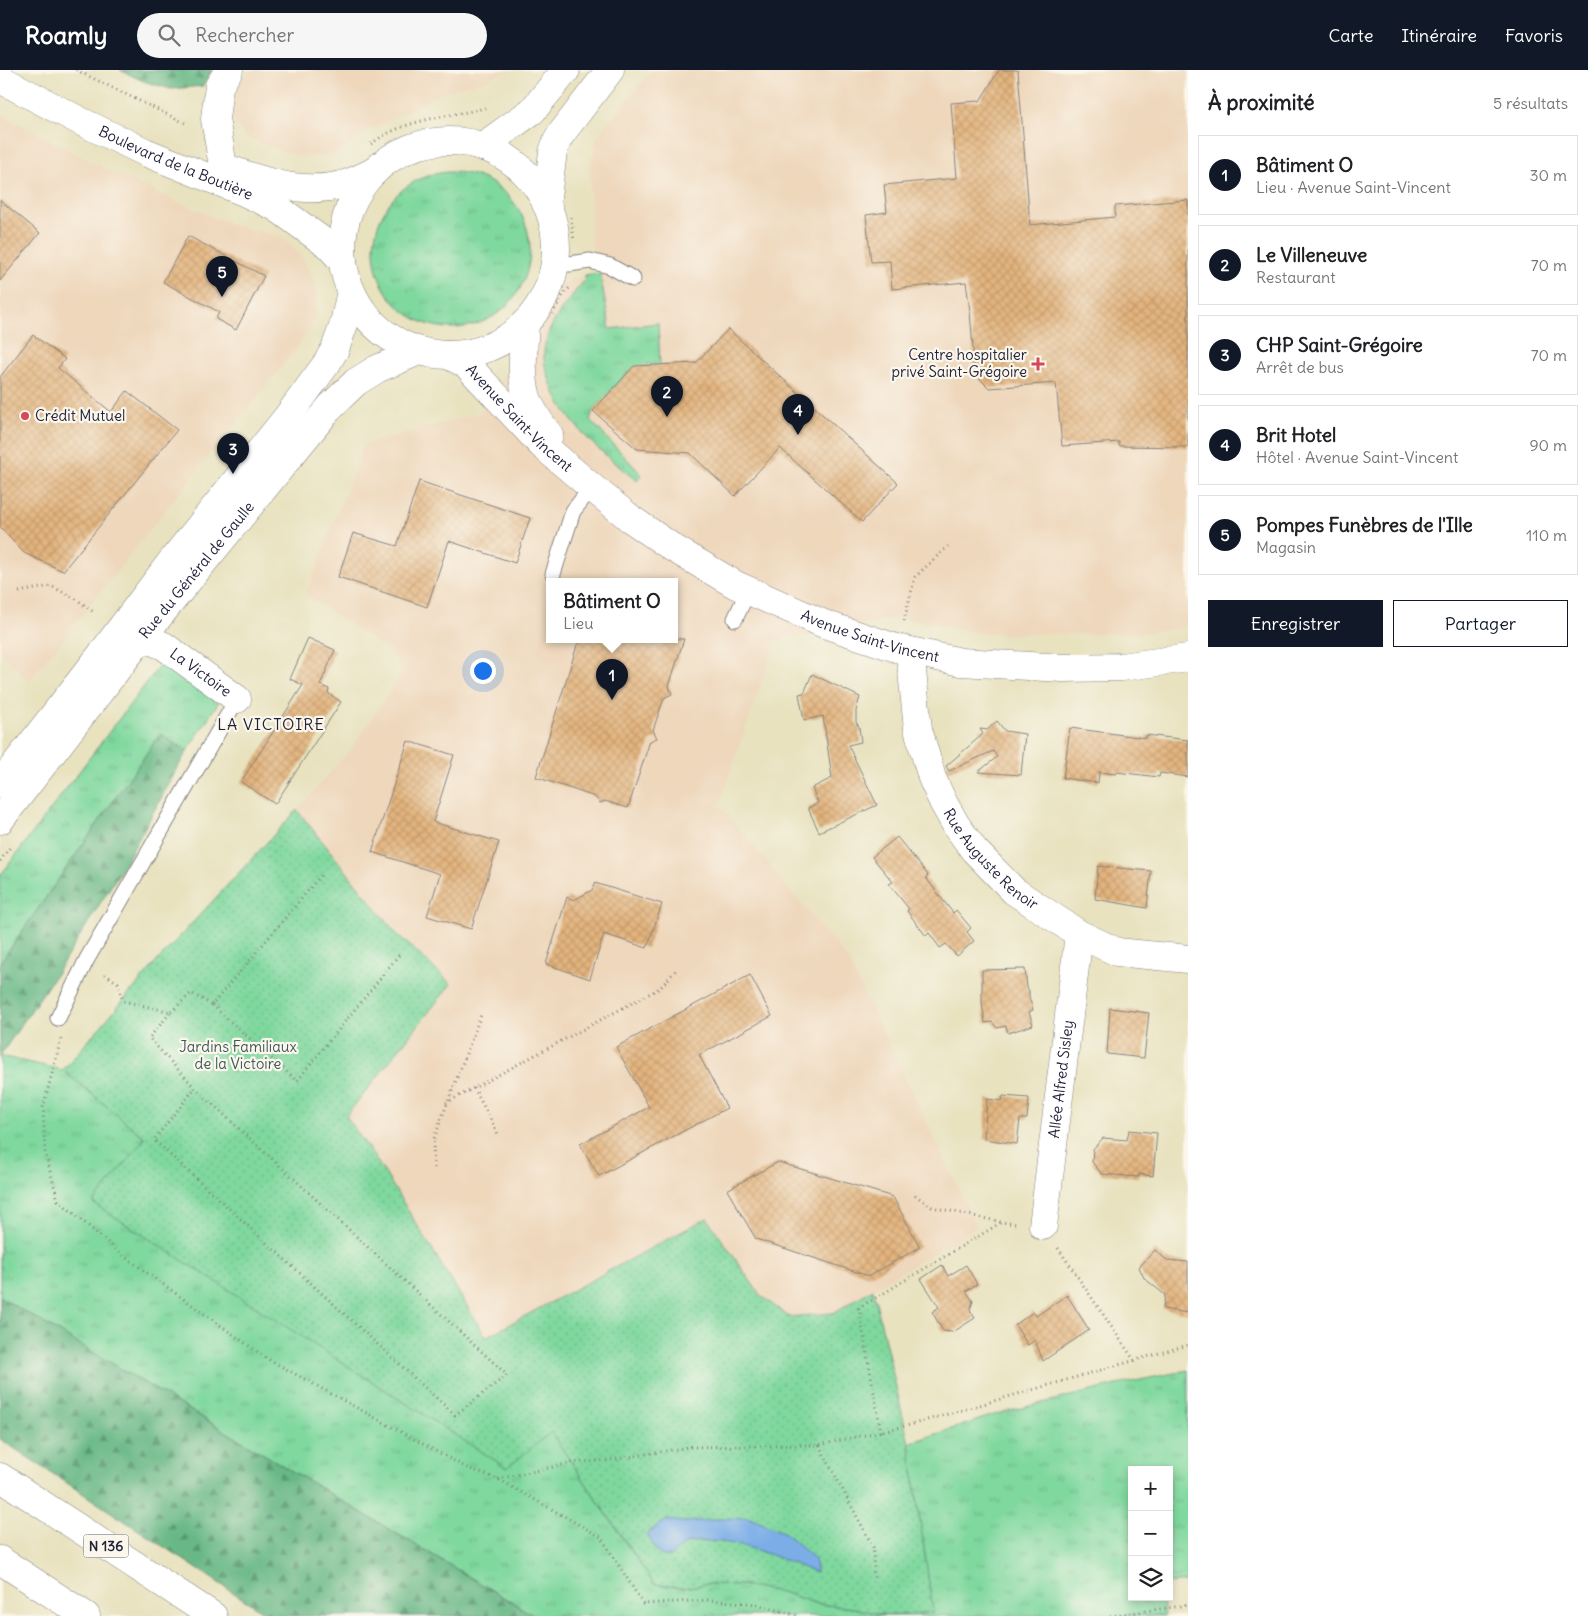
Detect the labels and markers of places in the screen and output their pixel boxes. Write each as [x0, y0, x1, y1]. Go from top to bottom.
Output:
pin: 5 [206, 256, 238, 297]
place label: Centre hospitalier privé Saint-Grégoire [892, 345, 1027, 381]
marker: Centre hospitalier privé Saint-Grégoire [1031, 357, 1045, 371]
pin: 2 [651, 376, 683, 417]
pin: 4 [782, 394, 814, 435]
place label: Crédit Mutuel [35, 406, 125, 425]
marker: Crédit Mutuel [19, 410, 31, 422]
pin: 3 [217, 433, 249, 474]
pin: 1 [596, 659, 628, 700]

